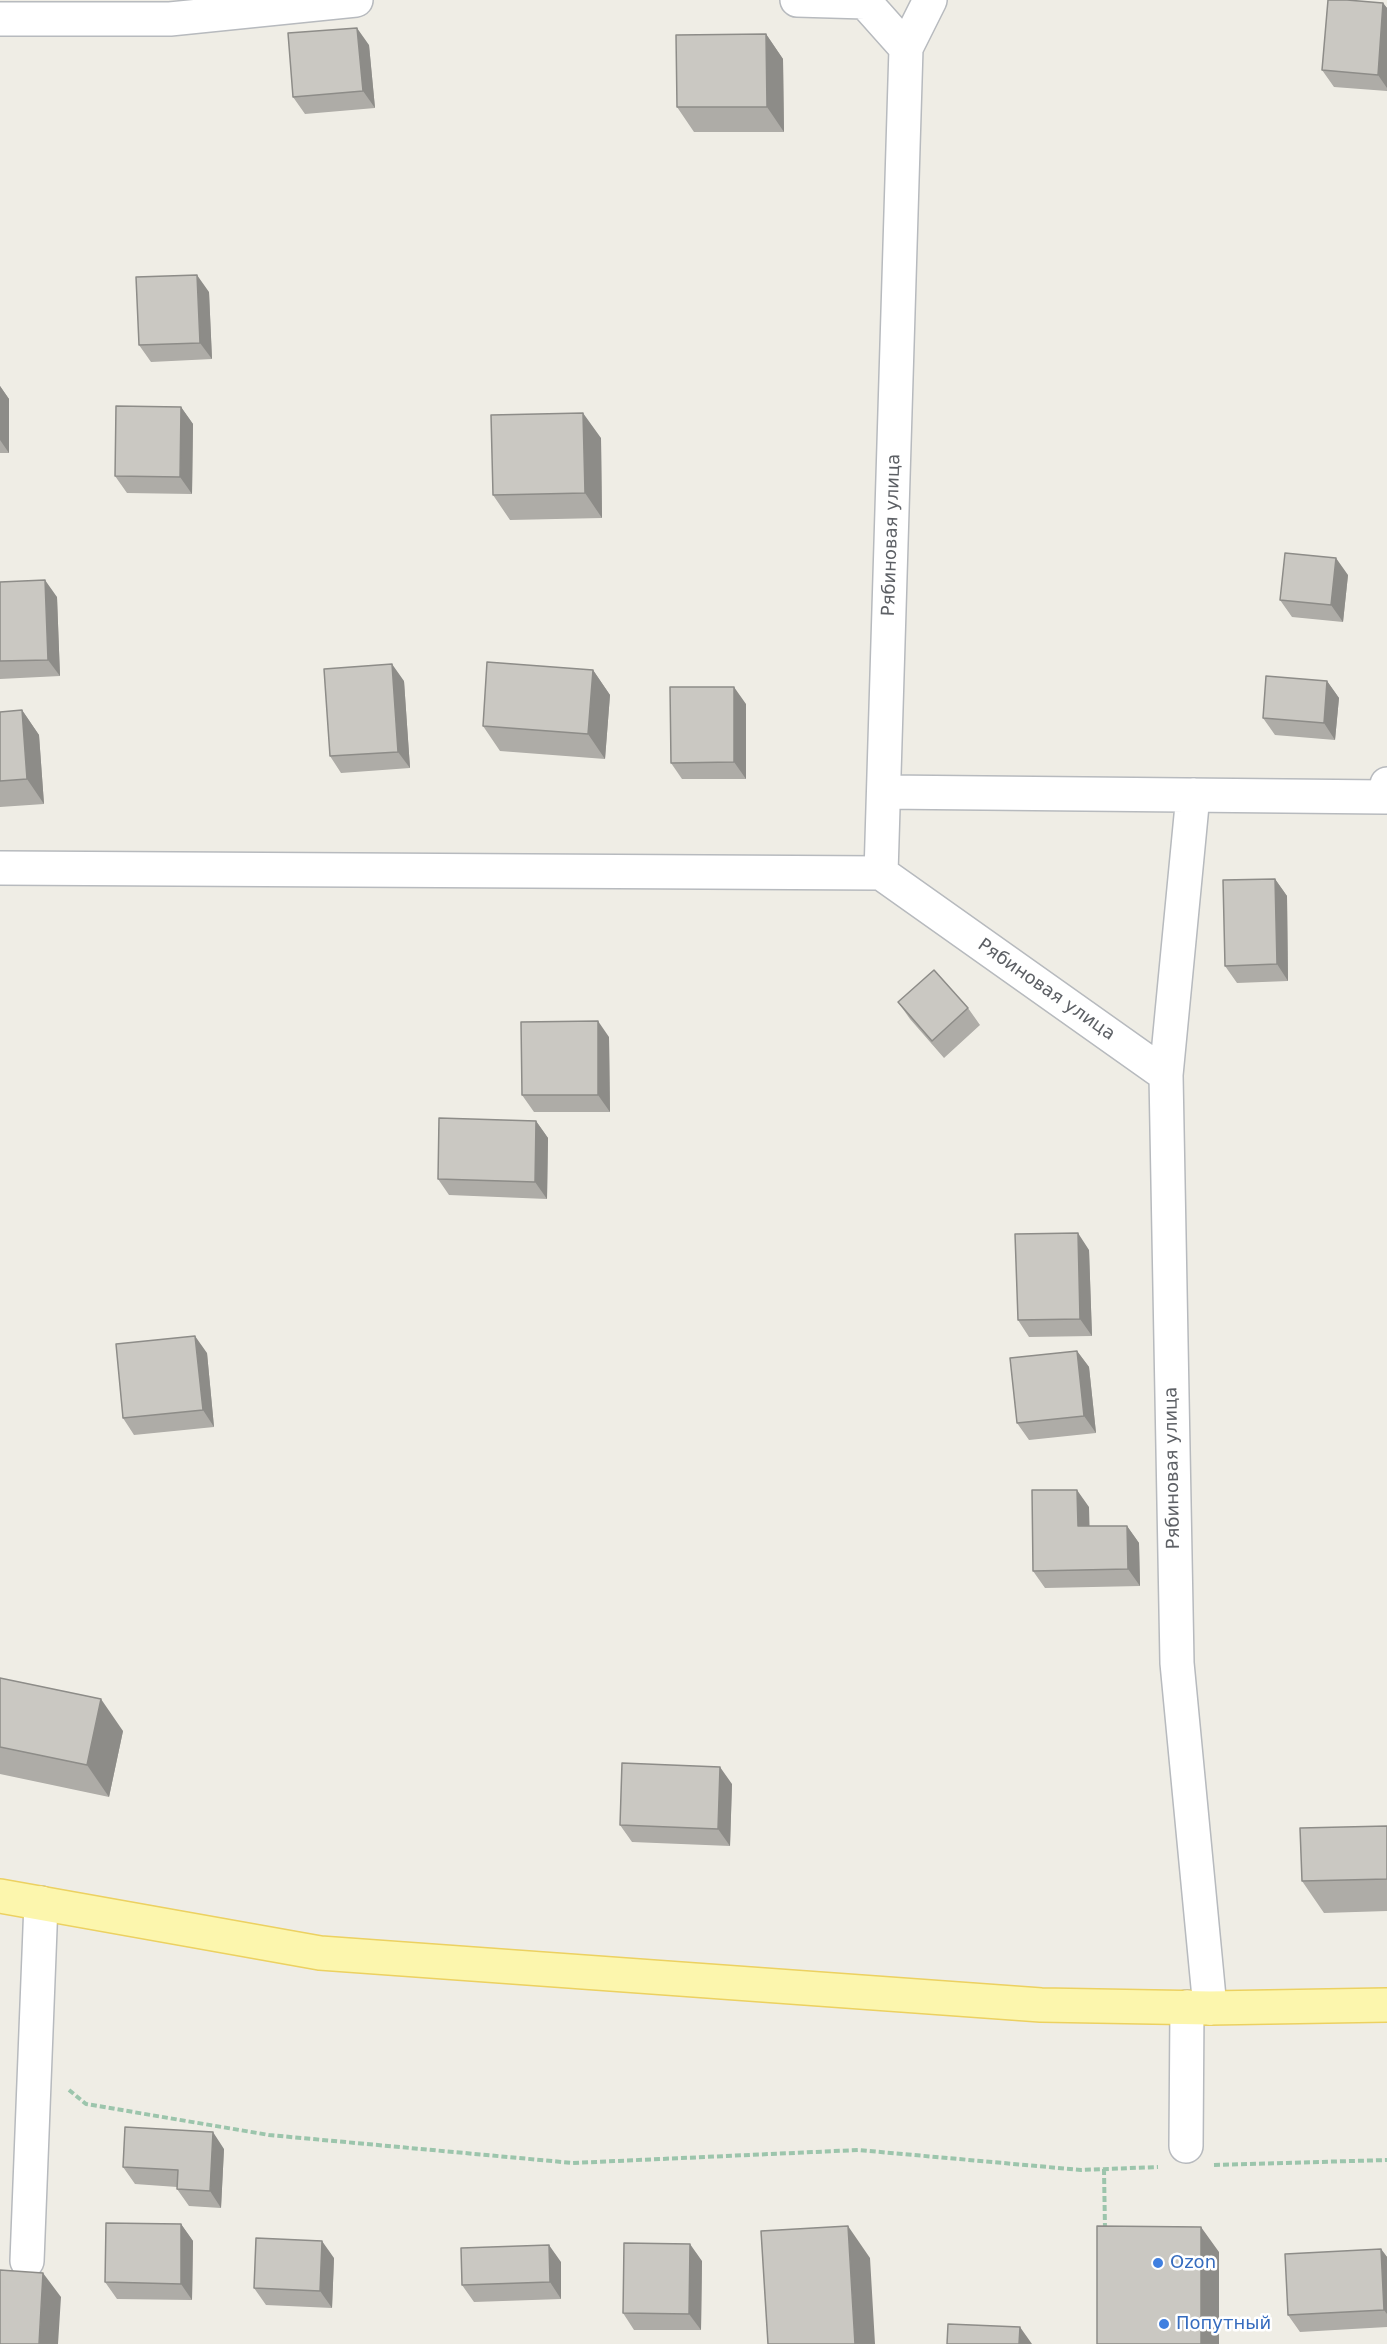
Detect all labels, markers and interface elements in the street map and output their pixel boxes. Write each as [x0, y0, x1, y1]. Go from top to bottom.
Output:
street label: Рябиновая улица [878, 453, 906, 617]
street label: Рябиновая улица [973, 935, 1119, 1045]
street label: Рябиновая улица [1161, 1387, 1185, 1549]
place label: Ozon [1170, 2252, 1216, 2274]
marker: Ozon [1151, 2256, 1165, 2270]
place label: Попутный [1176, 2313, 1271, 2335]
marker: Попутный [1157, 2317, 1171, 2331]

